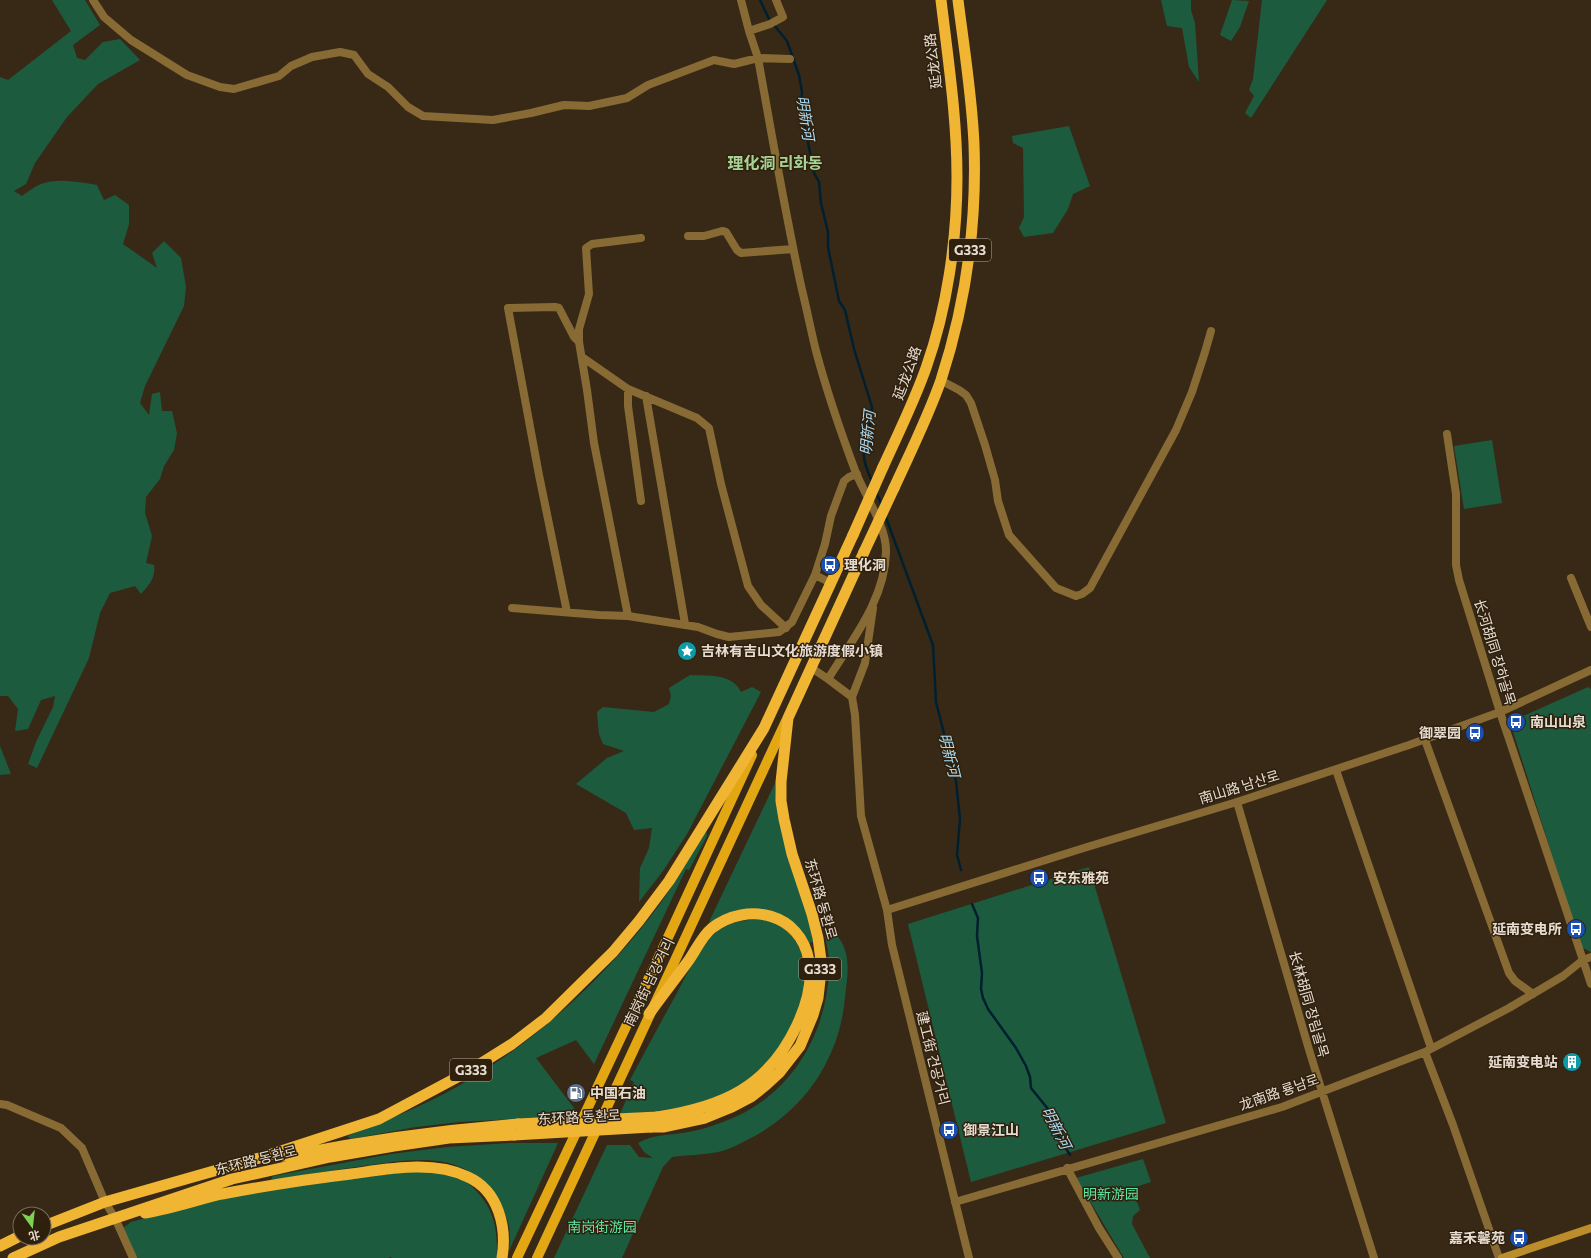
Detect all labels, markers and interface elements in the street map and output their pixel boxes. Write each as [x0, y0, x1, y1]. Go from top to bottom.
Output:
street label: 延龙公路 [921, 32, 944, 90]
water label: 明新河 [794, 94, 819, 144]
district label: 理化洞 리화동 [727, 153, 823, 172]
road number: G333 [949, 239, 991, 261]
street label: 延龙公路 [889, 344, 924, 402]
water label: 明新河 [856, 407, 878, 456]
bus stop icon: 理化洞 [819, 554, 841, 576]
place label: 理化洞 [844, 556, 886, 573]
street label: 长河胡同 장하골목 [1471, 597, 1520, 707]
place icon: 吉林有吉山文化旅游度假小镇 [676, 640, 698, 662]
place label: 吉林有吉山文化旅游度假小镇 [701, 642, 883, 659]
bus stop icon: 南山山泉 [1505, 711, 1527, 733]
place label: 南山山泉 [1530, 713, 1586, 730]
bus stop icon: 御翠园 [1464, 722, 1486, 744]
place label: 御翠园 [1419, 724, 1461, 741]
water label: 明新河 [936, 731, 965, 782]
street label: 南山路 남산로 [1197, 766, 1281, 807]
street label: 东环路 동환로 [802, 856, 841, 941]
bus stop icon: 安东雅苑 [1028, 867, 1050, 889]
place label: 安东雅苑 [1053, 869, 1109, 886]
bus stop icon: 延南变电所 [1565, 918, 1587, 940]
place label: 延南变电所 [1492, 920, 1562, 937]
street label: 南岗街 남강거리 [620, 935, 677, 1029]
street label: 长林胡同 장림골목 [1286, 949, 1333, 1059]
road number: G333 [799, 958, 841, 980]
street label: 建工街 건공거리 [914, 1009, 953, 1107]
building icon: 延南变电站 [1561, 1051, 1583, 1073]
place label: 延南变电站 [1488, 1053, 1558, 1070]
road number: G333 [450, 1059, 492, 1081]
street label: 龙南路 룡남로 [1237, 1070, 1321, 1113]
fuel station icon: 中国石油 [565, 1082, 587, 1104]
place label: 中国石油 [590, 1084, 646, 1101]
water label: 明新河 [1039, 1103, 1076, 1154]
street label: 东环路 동환로 [537, 1106, 621, 1127]
bus stop icon: 御景江山 [938, 1119, 960, 1141]
place label: 御景江山 [963, 1121, 1019, 1138]
street label: 东环路 동환로 [213, 1141, 298, 1178]
park label: 明新游园 [1083, 1185, 1139, 1202]
north arrow [12, 1206, 52, 1246]
park label: 南岗街游园 [567, 1218, 637, 1235]
bus stop icon: 嘉禾馨苑 [1508, 1227, 1530, 1249]
text: 北 [28, 1228, 42, 1244]
place label: 嘉禾馨苑 [1449, 1229, 1505, 1246]

